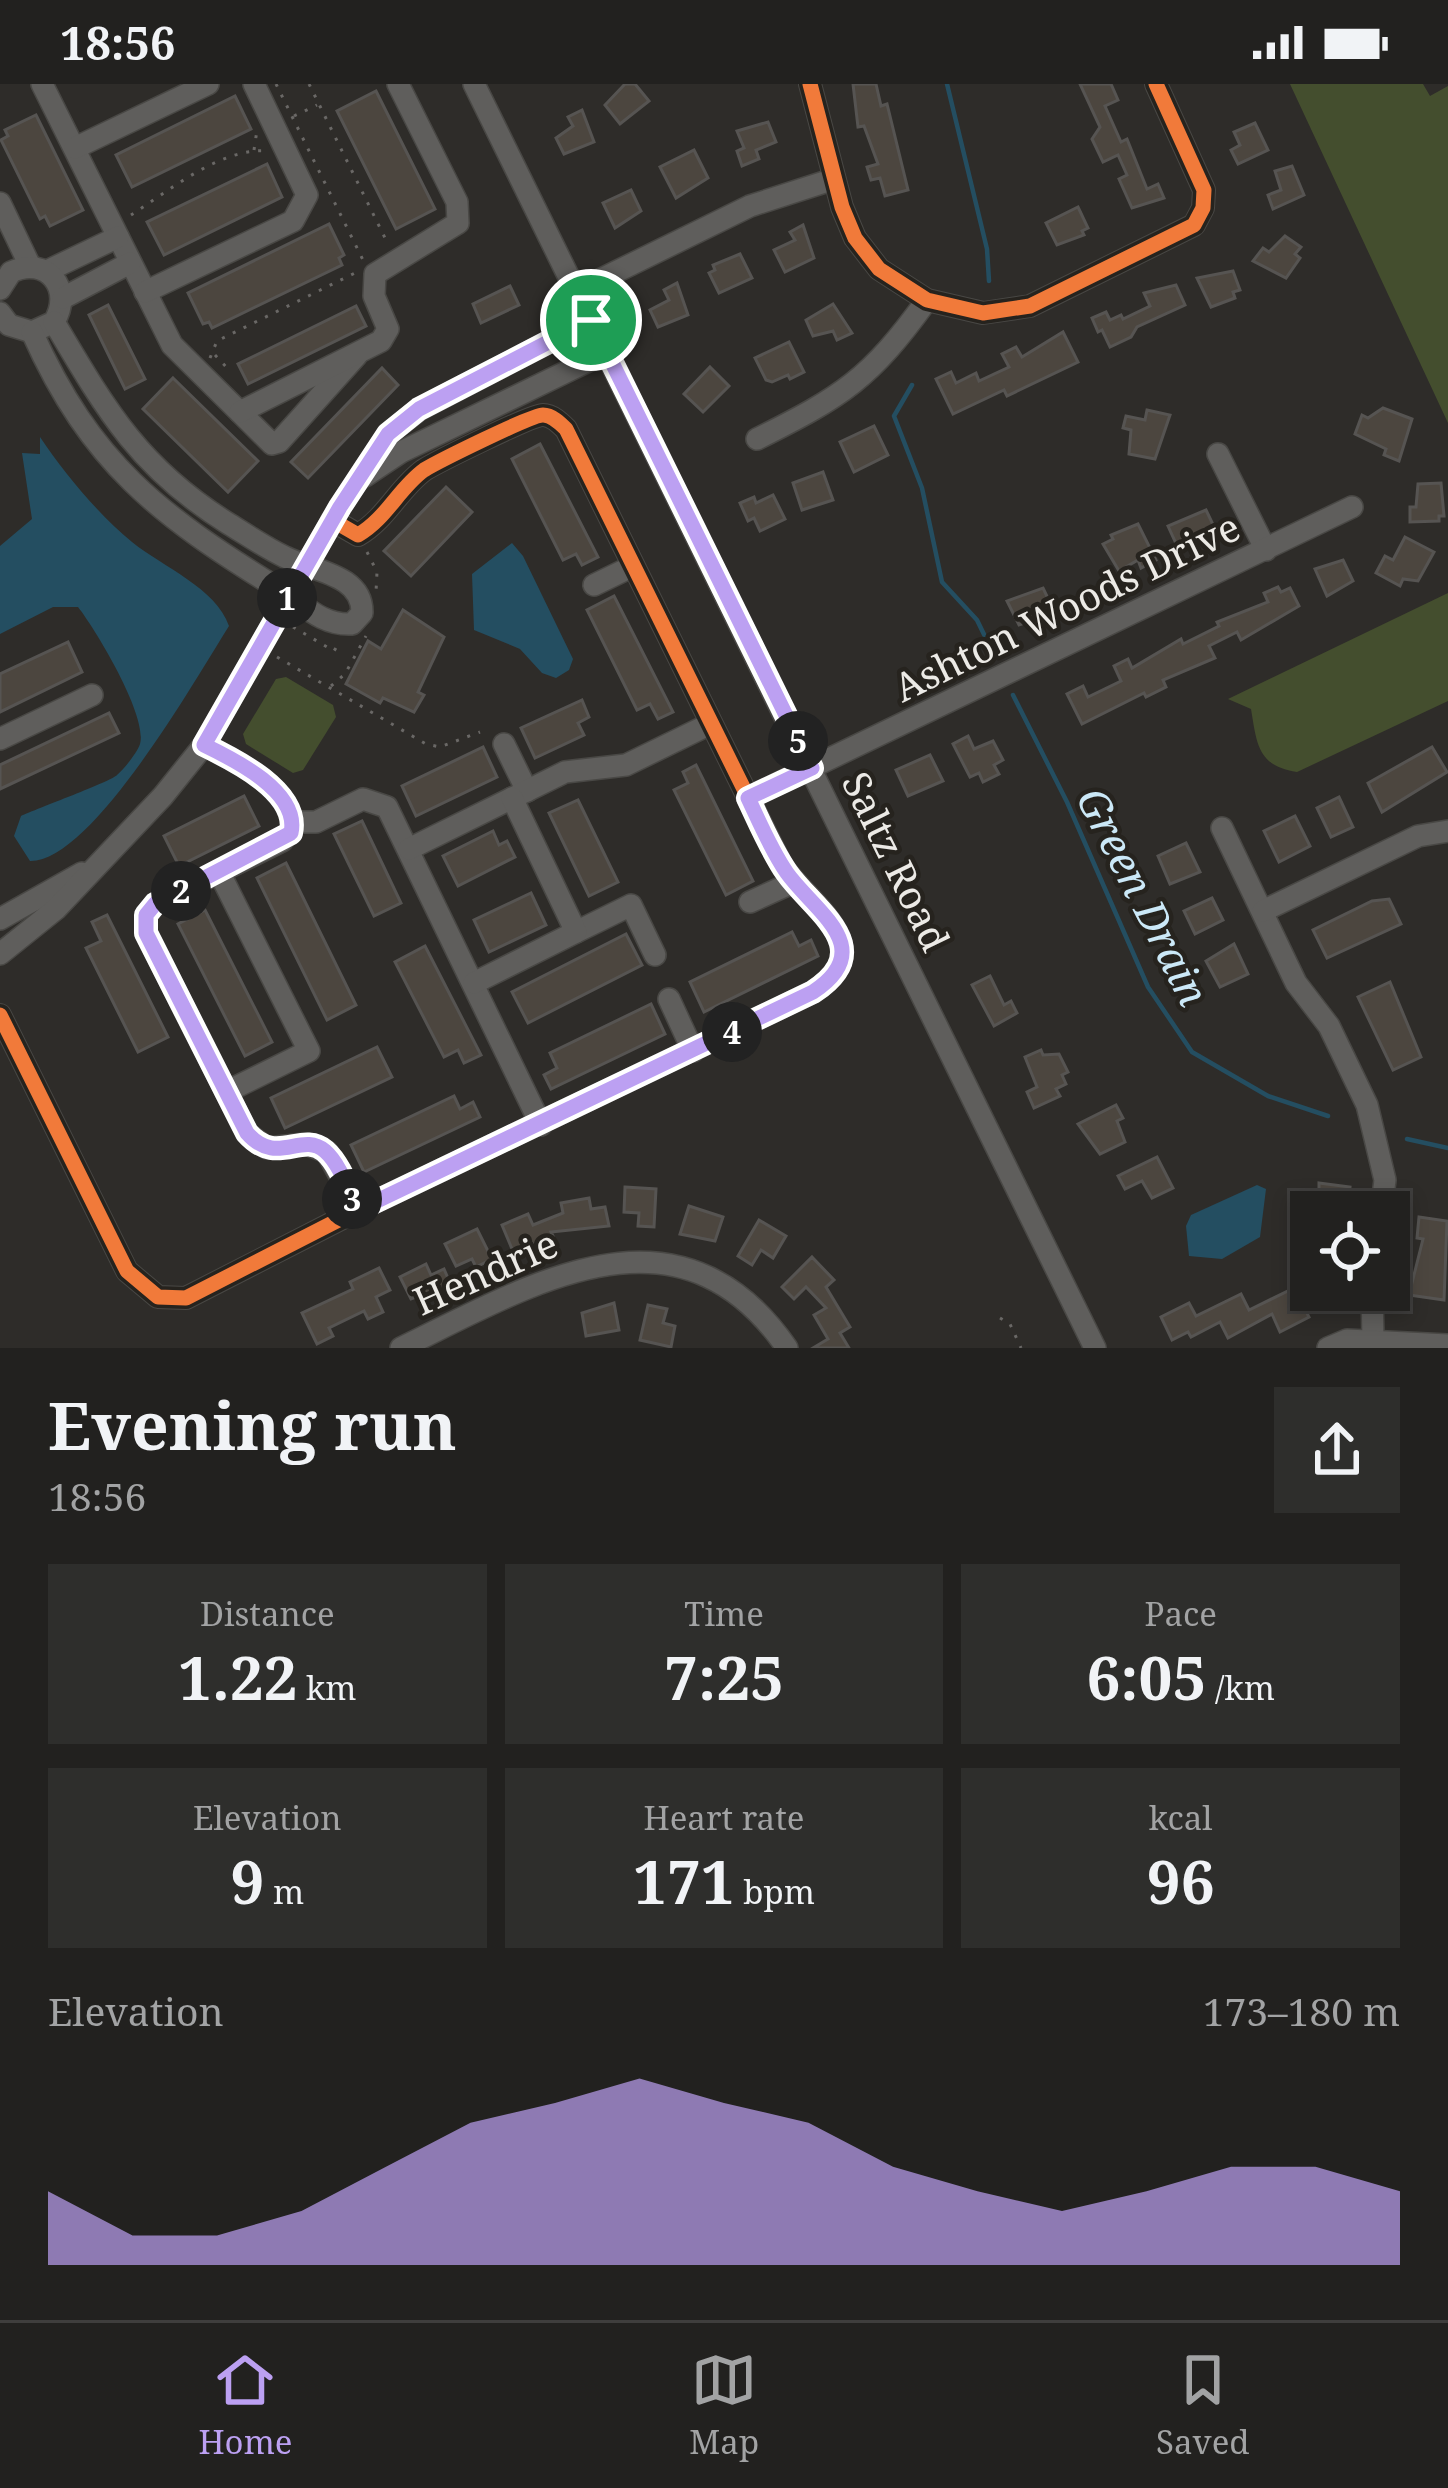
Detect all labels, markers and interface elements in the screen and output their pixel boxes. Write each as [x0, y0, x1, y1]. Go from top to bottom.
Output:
text: 18:56 [60, 12, 175, 73]
pin [540, 269, 642, 371]
icon: arrive [558, 287, 624, 353]
street label: Ashton Woods Drive [884, 499, 1248, 713]
pin: 1 [257, 568, 317, 628]
text: 1 [278, 575, 296, 620]
pin: 5 [768, 711, 828, 771]
text: 5 [789, 718, 807, 763]
street label: Saltz Road [831, 763, 963, 959]
water label: Green Drain [1065, 777, 1223, 1015]
pin: 2 [151, 861, 211, 921]
text: 2 [172, 868, 190, 913]
pin: 4 [702, 1002, 762, 1062]
text: 4 [723, 1009, 741, 1054]
pin: 3 [322, 1169, 382, 1229]
text: 3 [343, 1176, 361, 1221]
map controls [1290, 1191, 1410, 1311]
button: locate [1290, 1191, 1410, 1311]
street label: Hendrie [405, 1216, 565, 1326]
text: Evening run [48, 1379, 457, 1469]
button: share [1274, 1387, 1400, 1513]
text: 18:56 [48, 1469, 146, 1522]
text: Distance [200, 1591, 335, 1636]
text: Time [684, 1591, 764, 1636]
text: Pace [1144, 1591, 1217, 1636]
text: 1.22 [178, 1636, 297, 1718]
text: 7:25 [664, 1636, 784, 1718]
text: 6:05 [1086, 1636, 1206, 1718]
text: km [297, 1665, 357, 1710]
text: /km [1206, 1665, 1275, 1710]
text: Elevation [193, 1795, 342, 1840]
text: Heart rate [644, 1795, 804, 1840]
text: kcal [1149, 1795, 1213, 1840]
text: 9 [230, 1840, 264, 1922]
text: 171 [633, 1840, 735, 1922]
text: 96 [1147, 1840, 1215, 1922]
text: m [264, 1869, 304, 1914]
text: bpm [735, 1869, 815, 1914]
text: Elevation [48, 1984, 224, 2037]
text: 173–180 m [1203, 1984, 1400, 2037]
tab: Home [198, 2347, 292, 2464]
tab: Map [689, 2347, 759, 2464]
tab: Saved [1156, 2347, 1250, 2464]

